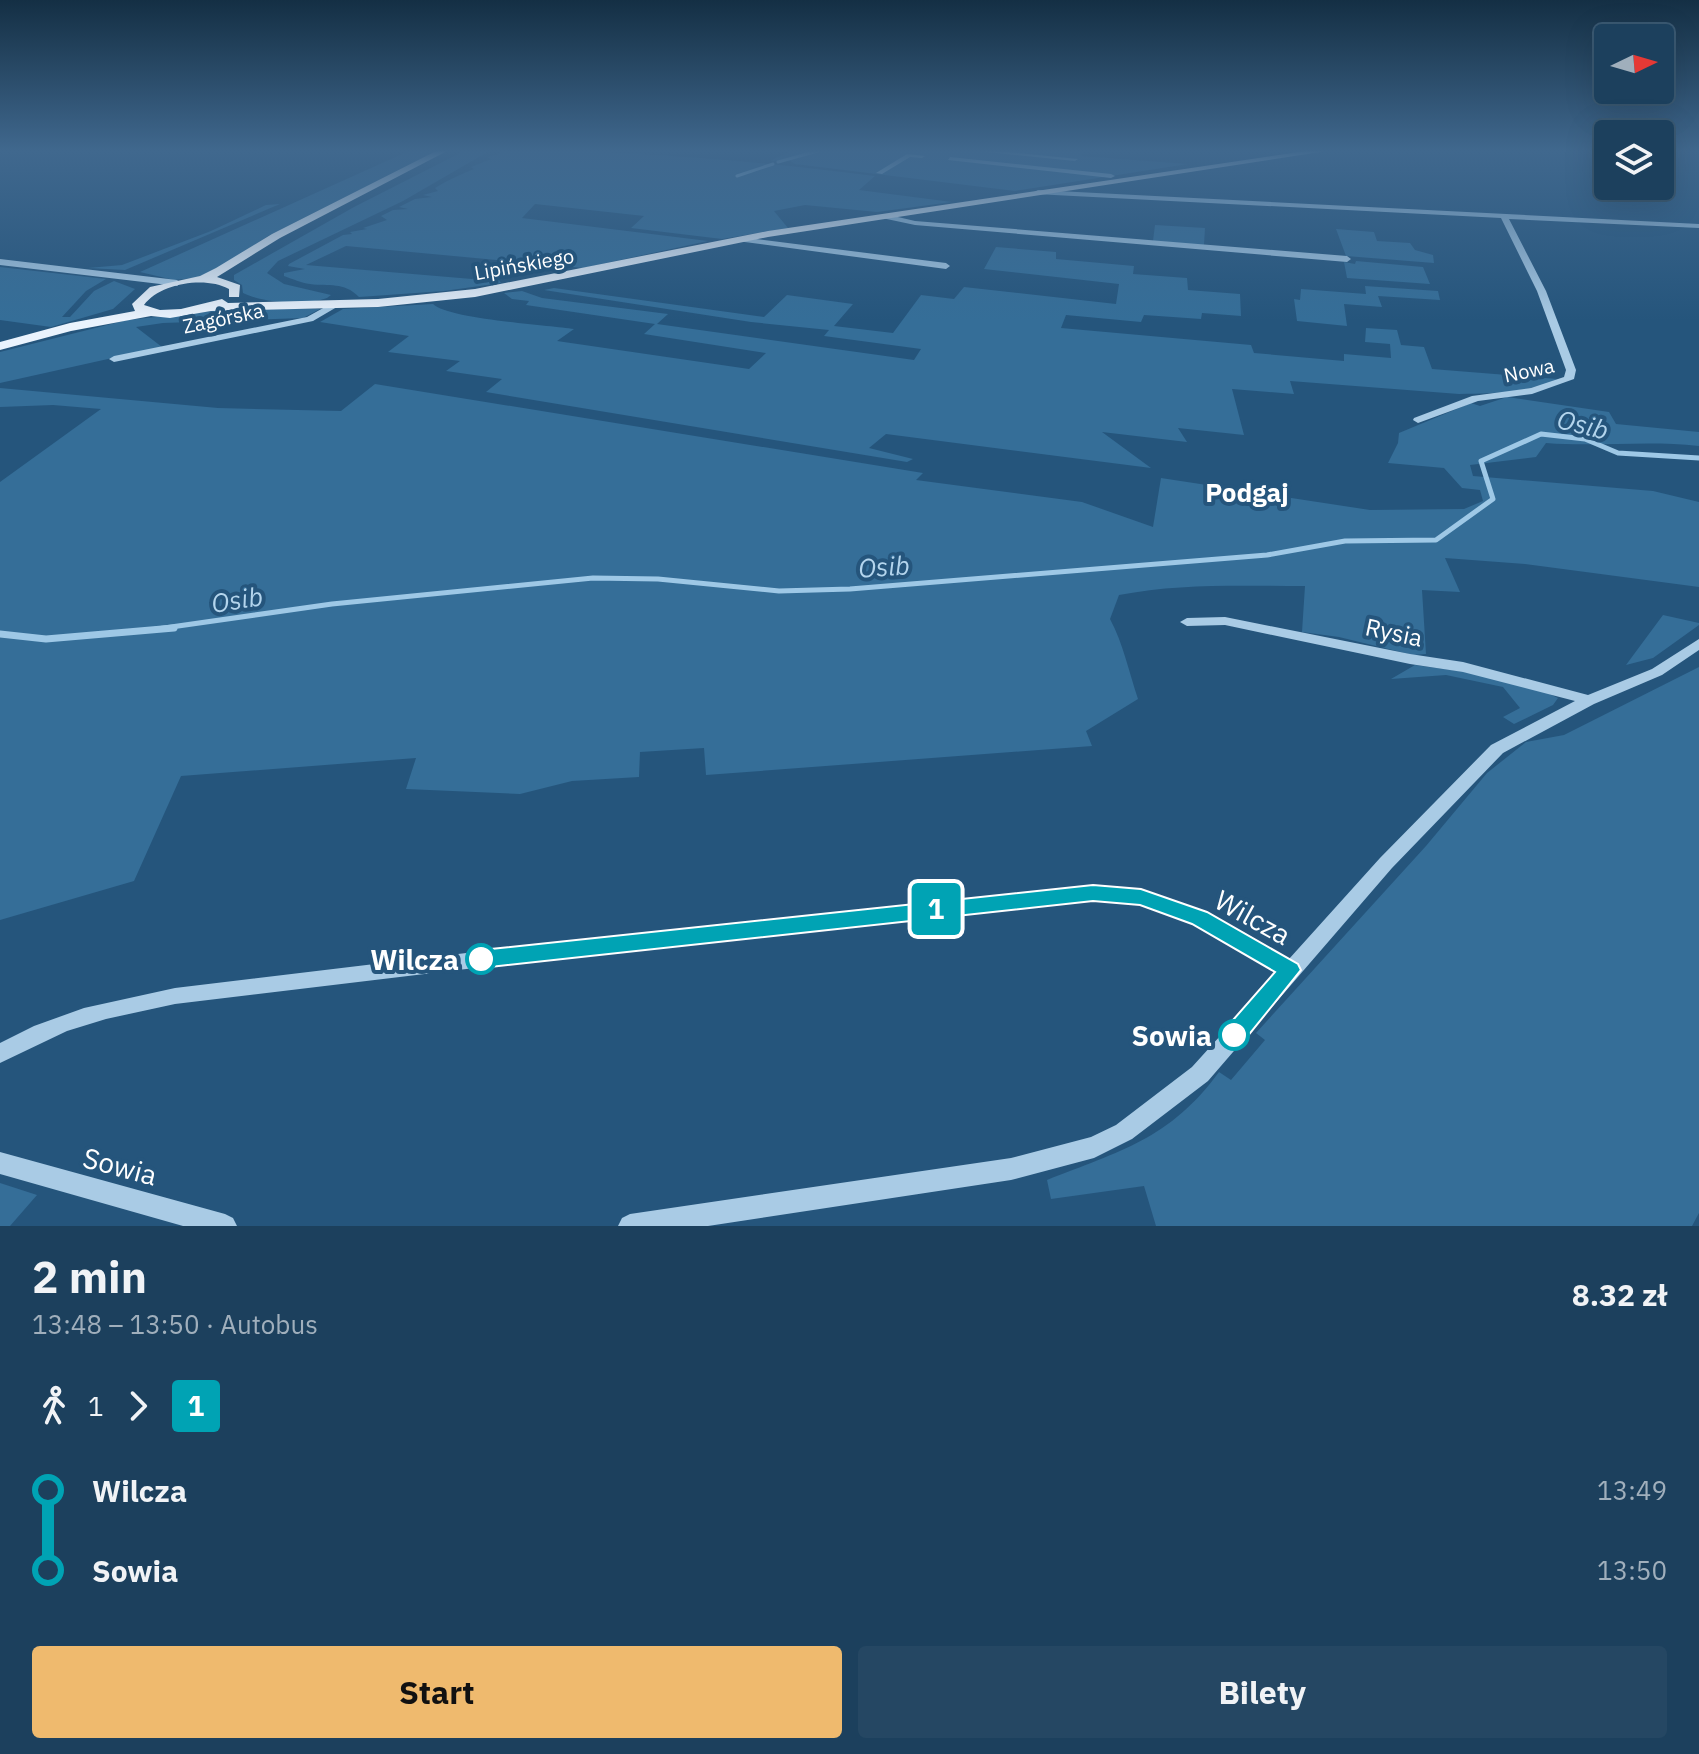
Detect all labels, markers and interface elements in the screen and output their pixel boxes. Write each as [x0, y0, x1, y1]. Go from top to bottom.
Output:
north arrow [1594, 24, 1674, 104]
map controls [1594, 24, 1674, 200]
button: layers [1594, 120, 1674, 200]
street label: Lipińskiego [472, 242, 576, 286]
street label: Zagórska [180, 296, 266, 340]
street label: Nowa [1501, 351, 1557, 389]
water label: Osib [1554, 401, 1612, 447]
district label: Podgaj [1205, 475, 1289, 509]
water label: Osib [857, 547, 911, 585]
water label: Osib [209, 578, 265, 620]
street label: Rysia [1362, 610, 1426, 654]
street label: Wilcza [1208, 881, 1298, 953]
line badge: 1 [910, 883, 962, 935]
text: 1 [928, 890, 944, 927]
place label: Wilcza [370, 941, 459, 978]
marker: Wilcza [466, 944, 496, 974]
place label: Sowia [1132, 1017, 1212, 1054]
marker: Sowia [1219, 1020, 1249, 1050]
street label: Sowia [79, 1138, 161, 1194]
text: 2 min [32, 1248, 147, 1305]
text: 8.32 zł [1572, 1275, 1667, 1314]
text: 13:48 – 13:50 · Autobus [32, 1307, 318, 1341]
icon: walk [32, 1384, 76, 1428]
icon: forward [116, 1384, 160, 1428]
text: 1 [188, 1387, 204, 1424]
text: 1 [88, 1389, 104, 1423]
text: Wilcza [92, 1471, 187, 1510]
text: 13:49 [1597, 1473, 1667, 1507]
text: Sowia [92, 1551, 178, 1590]
text: 13:50 [1597, 1553, 1667, 1587]
button: Start [32, 1646, 842, 1738]
button: Bilety [858, 1646, 1667, 1738]

